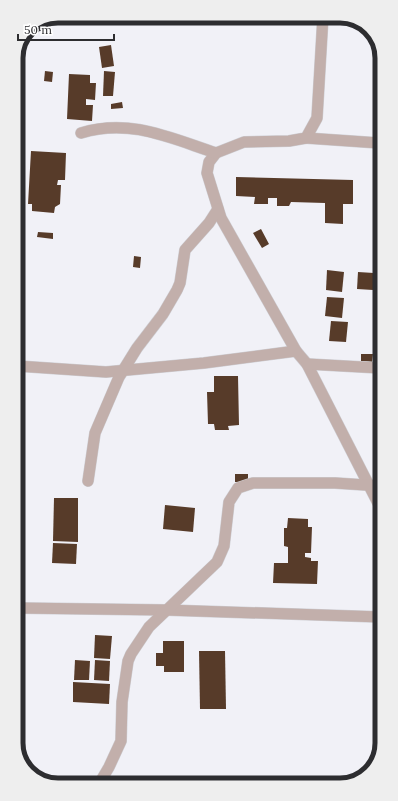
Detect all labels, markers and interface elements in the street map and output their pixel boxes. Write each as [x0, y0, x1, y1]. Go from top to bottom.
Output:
scale bar [18, 16, 114, 42]
text: 50 m [24, 22, 52, 37]

